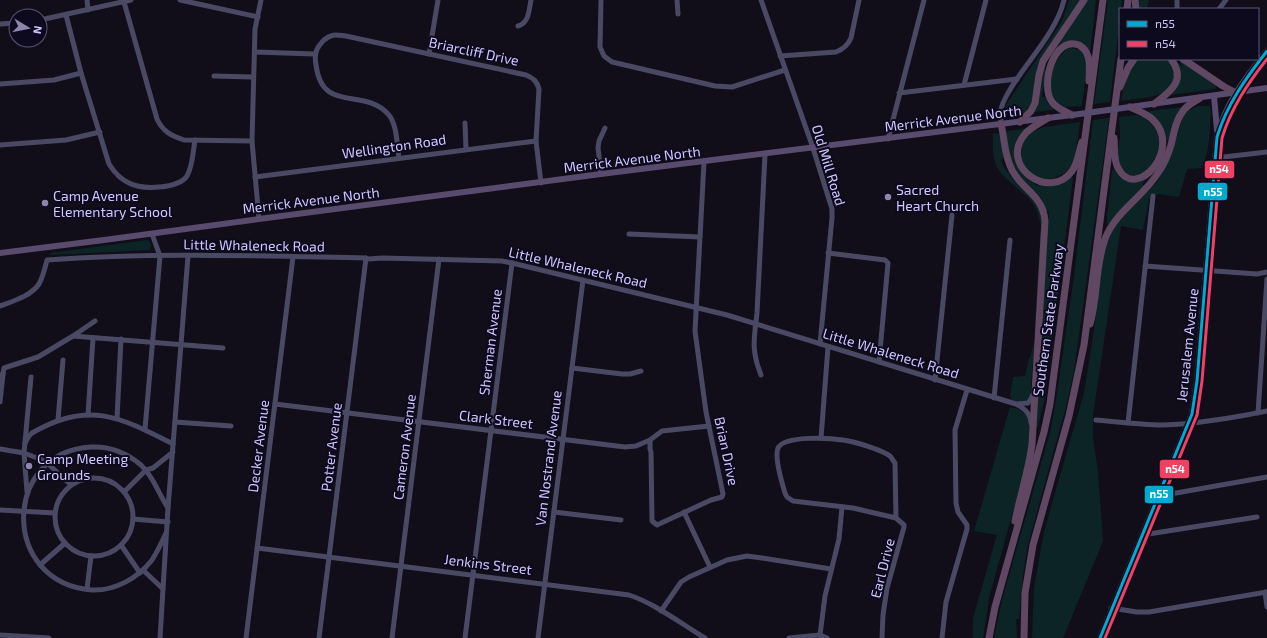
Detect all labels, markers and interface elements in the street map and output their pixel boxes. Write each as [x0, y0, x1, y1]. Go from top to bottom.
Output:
north arrow [8, 8, 48, 48]
legend [1119, 8, 1259, 60]
text: n55 [1155, 16, 1175, 30]
text: N [31, 25, 45, 35]
street label: Briarcliff Drive [427, 33, 521, 69]
text: n54 [1155, 36, 1176, 50]
street label: Merrick Avenue North [883, 101, 1023, 135]
street label: Old Mill Road [809, 122, 849, 208]
street label: Wellington Road [341, 130, 447, 162]
street label: Merrick Avenue North [562, 142, 702, 176]
line badge: n54 [1204, 160, 1235, 179]
text: n54 [1209, 162, 1229, 175]
place label: Sacred Heart Church [896, 181, 979, 214]
line badge: n55 [1197, 182, 1228, 201]
street label: Merrick Avenue North [241, 183, 381, 217]
text: n55 [1204, 185, 1222, 198]
place label: Camp Avenue Elementary School [53, 187, 173, 220]
marker: Sacred Heart Church [883, 192, 893, 202]
marker: Camp Avenue Elementary School [40, 198, 50, 208]
street label: Little Whaleneck Road [183, 235, 325, 255]
street label: Southern State Parkway [1029, 242, 1067, 397]
street label: Little Whaleneck Road [507, 243, 649, 291]
street label: Jerusalem Avenue [1173, 287, 1201, 403]
street label: Sherman Avenue [475, 288, 505, 396]
street label: Little Whaleneck Road [821, 324, 961, 382]
street label: Van Nostrand Avenue [531, 389, 565, 527]
street label: Cameron Avenue [389, 393, 419, 501]
street label: Decker Avenue [244, 399, 272, 493]
street label: Potter Avenue [317, 402, 345, 492]
street label: Clark Street [458, 406, 534, 432]
street label: Brian Drive [711, 415, 743, 487]
place label: Camp Meeting Grounds [37, 450, 128, 483]
line badge: n54 [1159, 459, 1190, 479]
marker: Camp Meeting Grounds [24, 461, 34, 471]
text: n54 [1165, 462, 1185, 475]
line badge: n55 [1144, 485, 1174, 504]
text: n55 [1150, 487, 1168, 500]
street label: Earl Drive [866, 536, 898, 600]
street label: Jenkins Street [443, 550, 533, 578]

